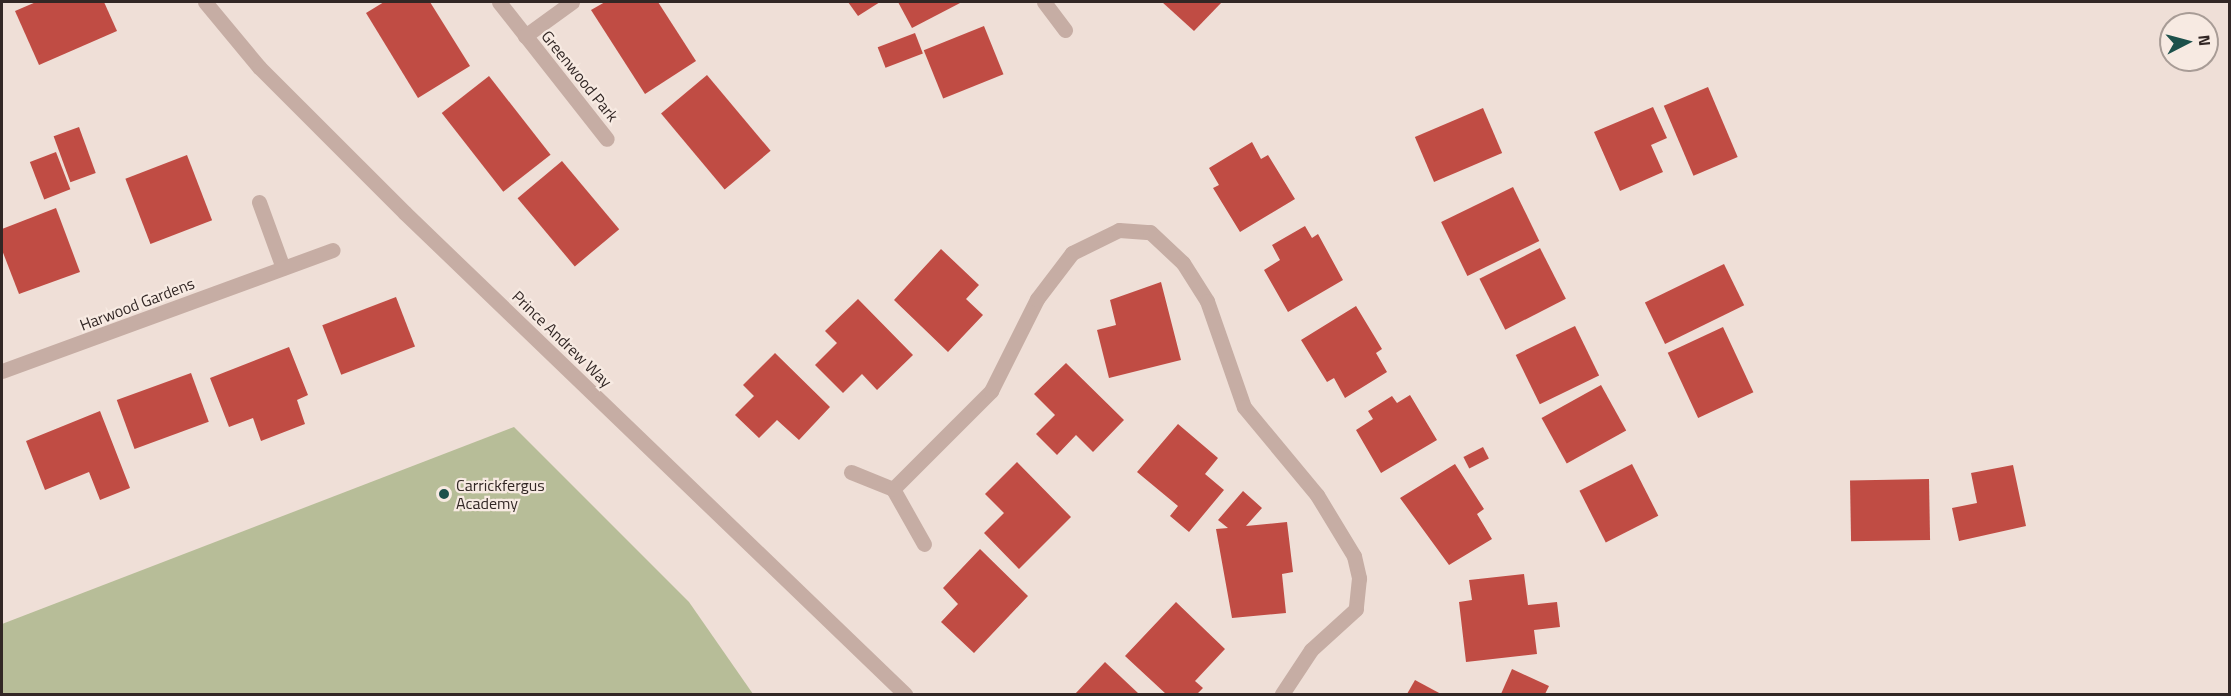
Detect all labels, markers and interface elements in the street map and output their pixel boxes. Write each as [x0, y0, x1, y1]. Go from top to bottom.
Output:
north arrow [2159, 12, 2219, 72]
street label: Greenwood Park [537, 27, 623, 125]
text: N [2192, 34, 2217, 47]
street label: Harwood Gardens [77, 273, 197, 335]
street label: Prince Andrew Way [508, 287, 616, 391]
place label: Carrickfergus Academy [456, 475, 545, 513]
marker: Carrickfergus Academy [437, 487, 451, 501]

